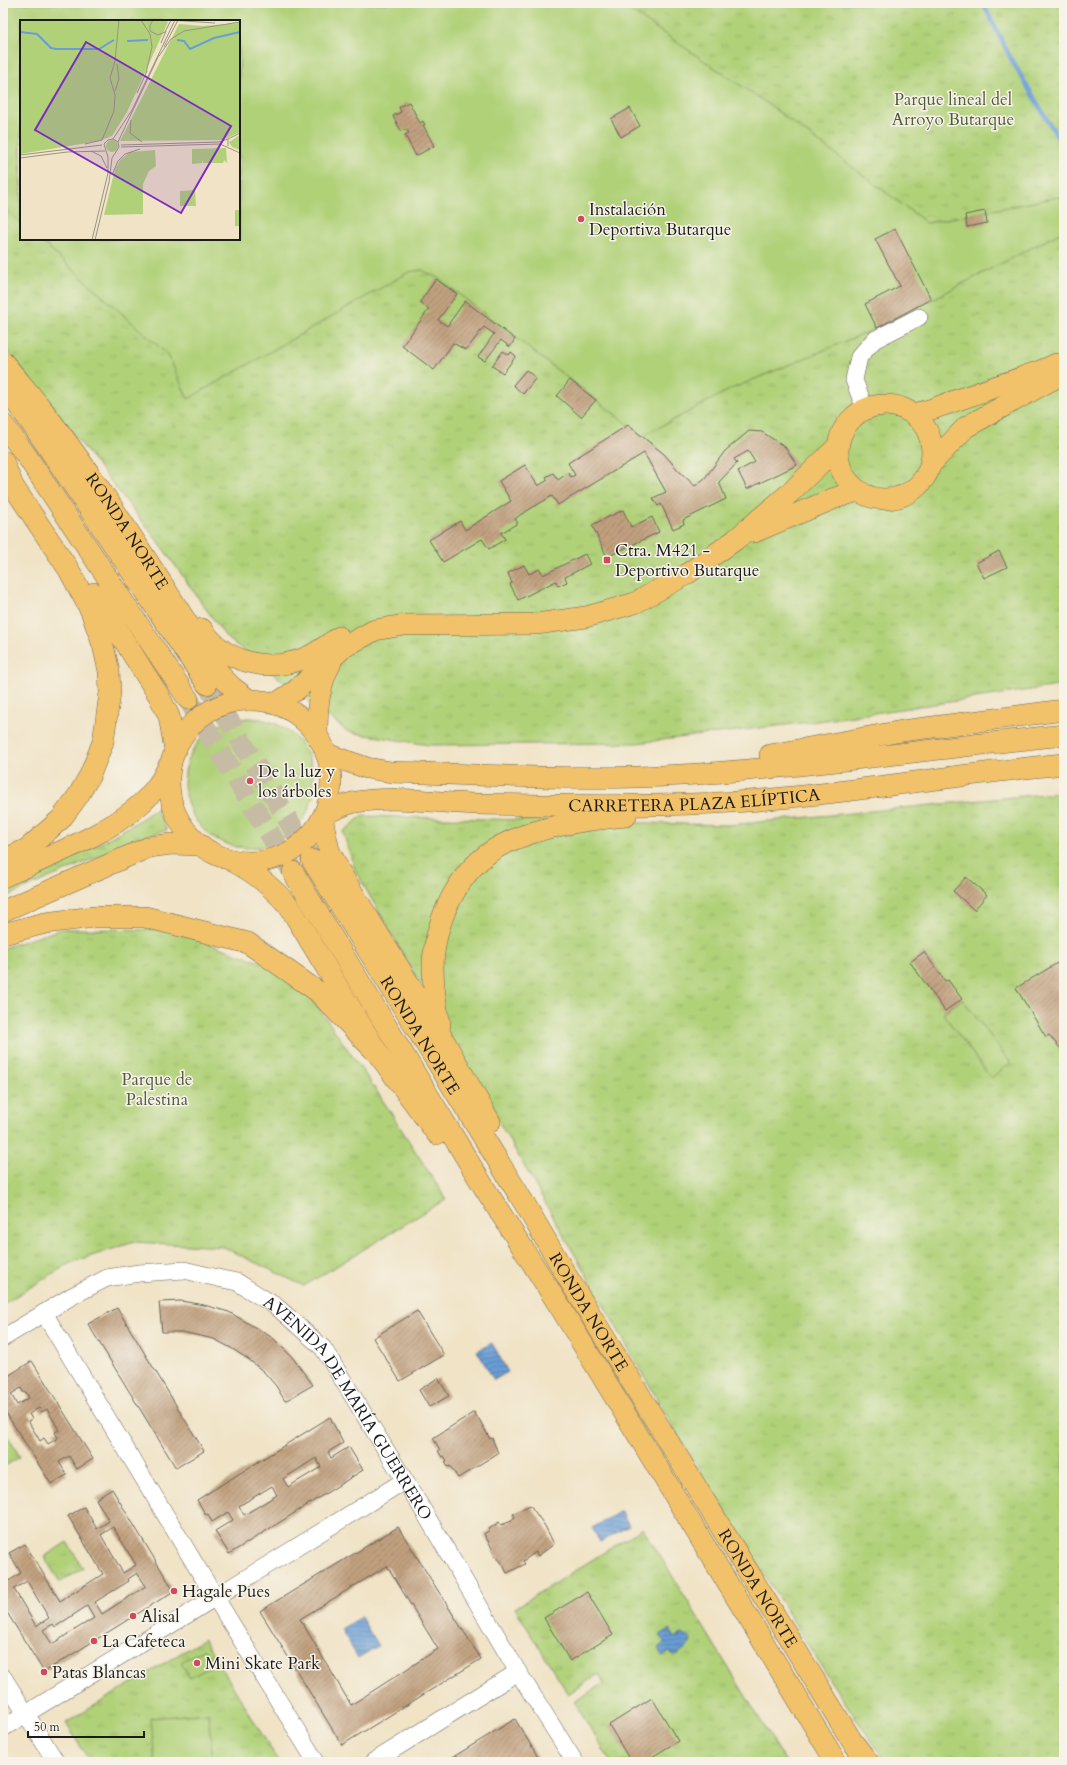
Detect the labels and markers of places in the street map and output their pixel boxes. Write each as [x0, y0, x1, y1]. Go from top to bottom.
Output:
place label: Instalación Deportiva Butarque [589, 198, 732, 241]
marker: Instalación Deportiva Butarque [576, 214, 586, 224]
place label: Ctra. M421 - Deportivo Butarque [615, 539, 759, 582]
marker: Ctra. M421 - Deportivo Butarque [602, 555, 612, 565]
place label: De la luz y los árboles [258, 760, 335, 803]
marker: De la luz y los árboles [245, 776, 255, 786]
place label: Hagale Pues [182, 1580, 270, 1603]
marker: Hagale Pues [169, 1586, 179, 1596]
place label: Alisal [141, 1605, 180, 1628]
marker: Alisal [128, 1611, 138, 1621]
place label: La Cafeteca [102, 1630, 186, 1653]
marker: La Cafeteca [89, 1636, 99, 1646]
place label: Mini Skate Park [205, 1652, 321, 1675]
marker: Mini Skate Park [192, 1658, 202, 1668]
place label: Patas Blancas [52, 1661, 146, 1684]
marker: Patas Blancas [39, 1667, 49, 1677]

